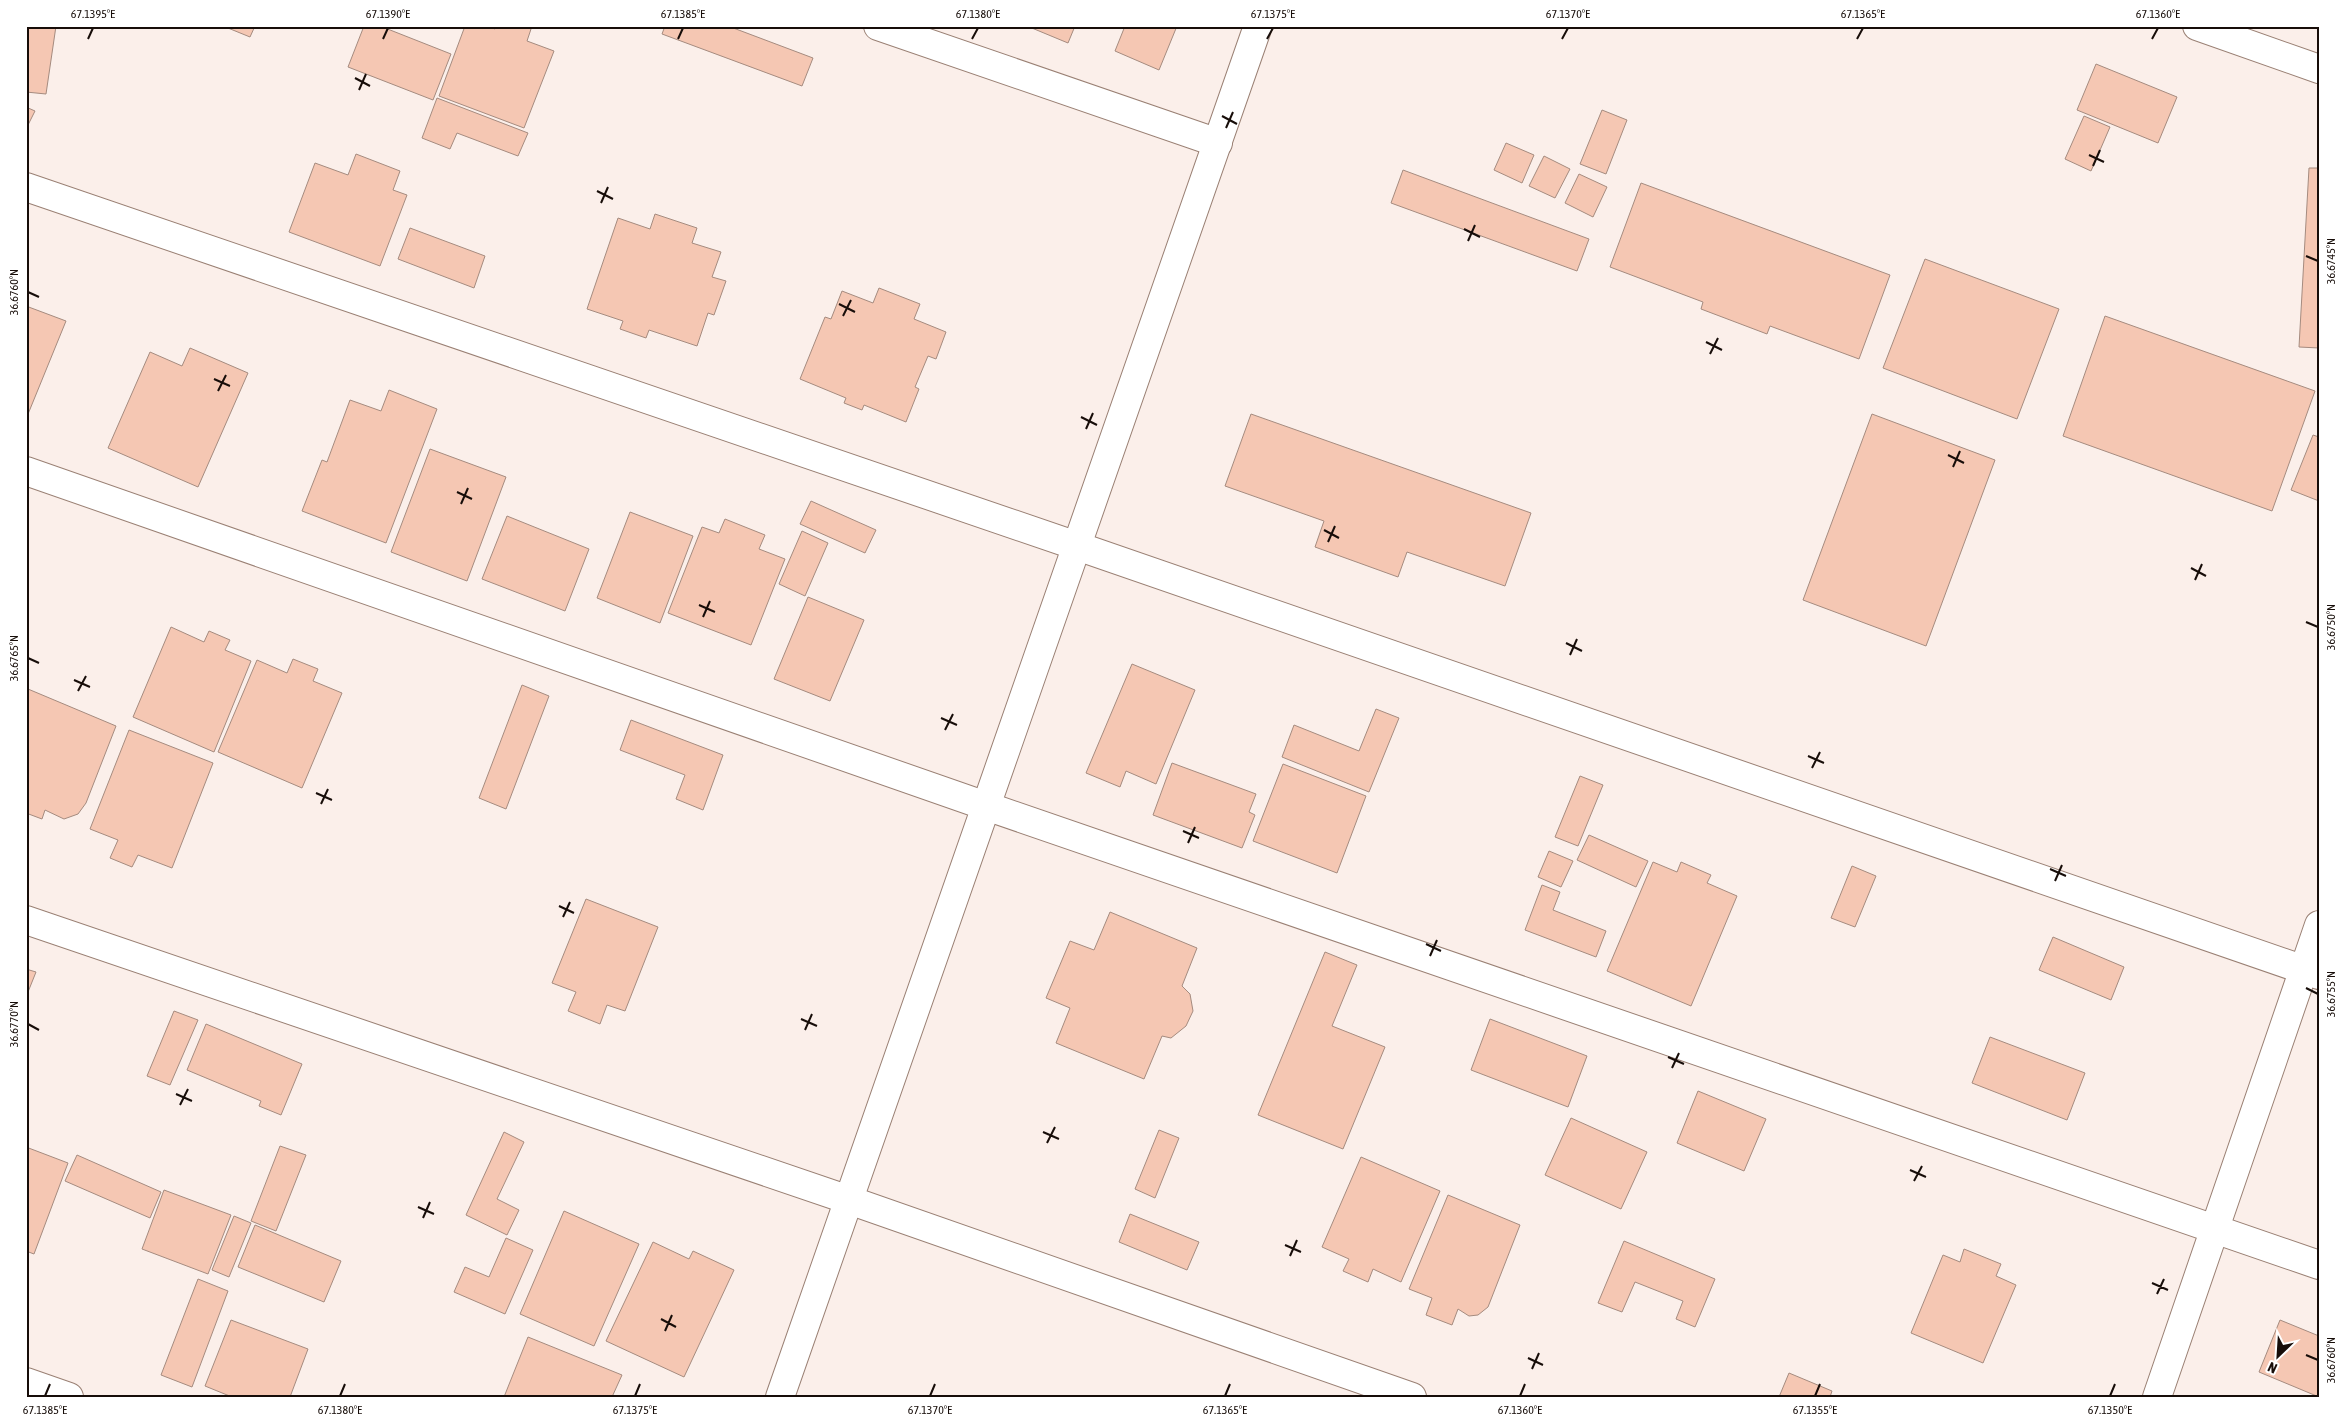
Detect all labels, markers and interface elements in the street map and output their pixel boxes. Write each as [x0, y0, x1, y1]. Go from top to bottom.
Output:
text: 67.1395°E [71, 7, 115, 21]
text: 67.1390°E [366, 7, 410, 21]
text: 67.1385°E [661, 7, 705, 21]
text: 67.1380°E [956, 7, 1000, 21]
text: 67.1375°E [1251, 7, 1295, 21]
text: 67.1370°E [1546, 7, 1590, 21]
text: 67.1365°E [1841, 7, 1885, 21]
text: 67.1360°E [2136, 7, 2180, 21]
text: 36.6745°N [2324, 238, 2338, 284]
text: 36.6760°N [7, 269, 21, 315]
text: 36.6750°N [2324, 604, 2338, 650]
text: 36.6765°N [7, 635, 21, 681]
text: 36.6755°N [2324, 971, 2338, 1017]
text: 36.6770°N [7, 1001, 21, 1047]
north arrow [2252, 1330, 2302, 1380]
text: 36.6760°N [2324, 1337, 2338, 1383]
text: N [2265, 1359, 2280, 1377]
text: 67.1385°E [23, 1403, 67, 1417]
text: 67.1380°E [318, 1403, 362, 1417]
text: 67.1375°E [613, 1403, 657, 1417]
text: 67.1370°E [908, 1403, 952, 1417]
text: 67.1365°E [1203, 1403, 1247, 1417]
text: 67.1360°E [1498, 1403, 1542, 1417]
text: 67.1355°E [1793, 1403, 1837, 1417]
text: 67.1350°E [2088, 1403, 2132, 1417]

